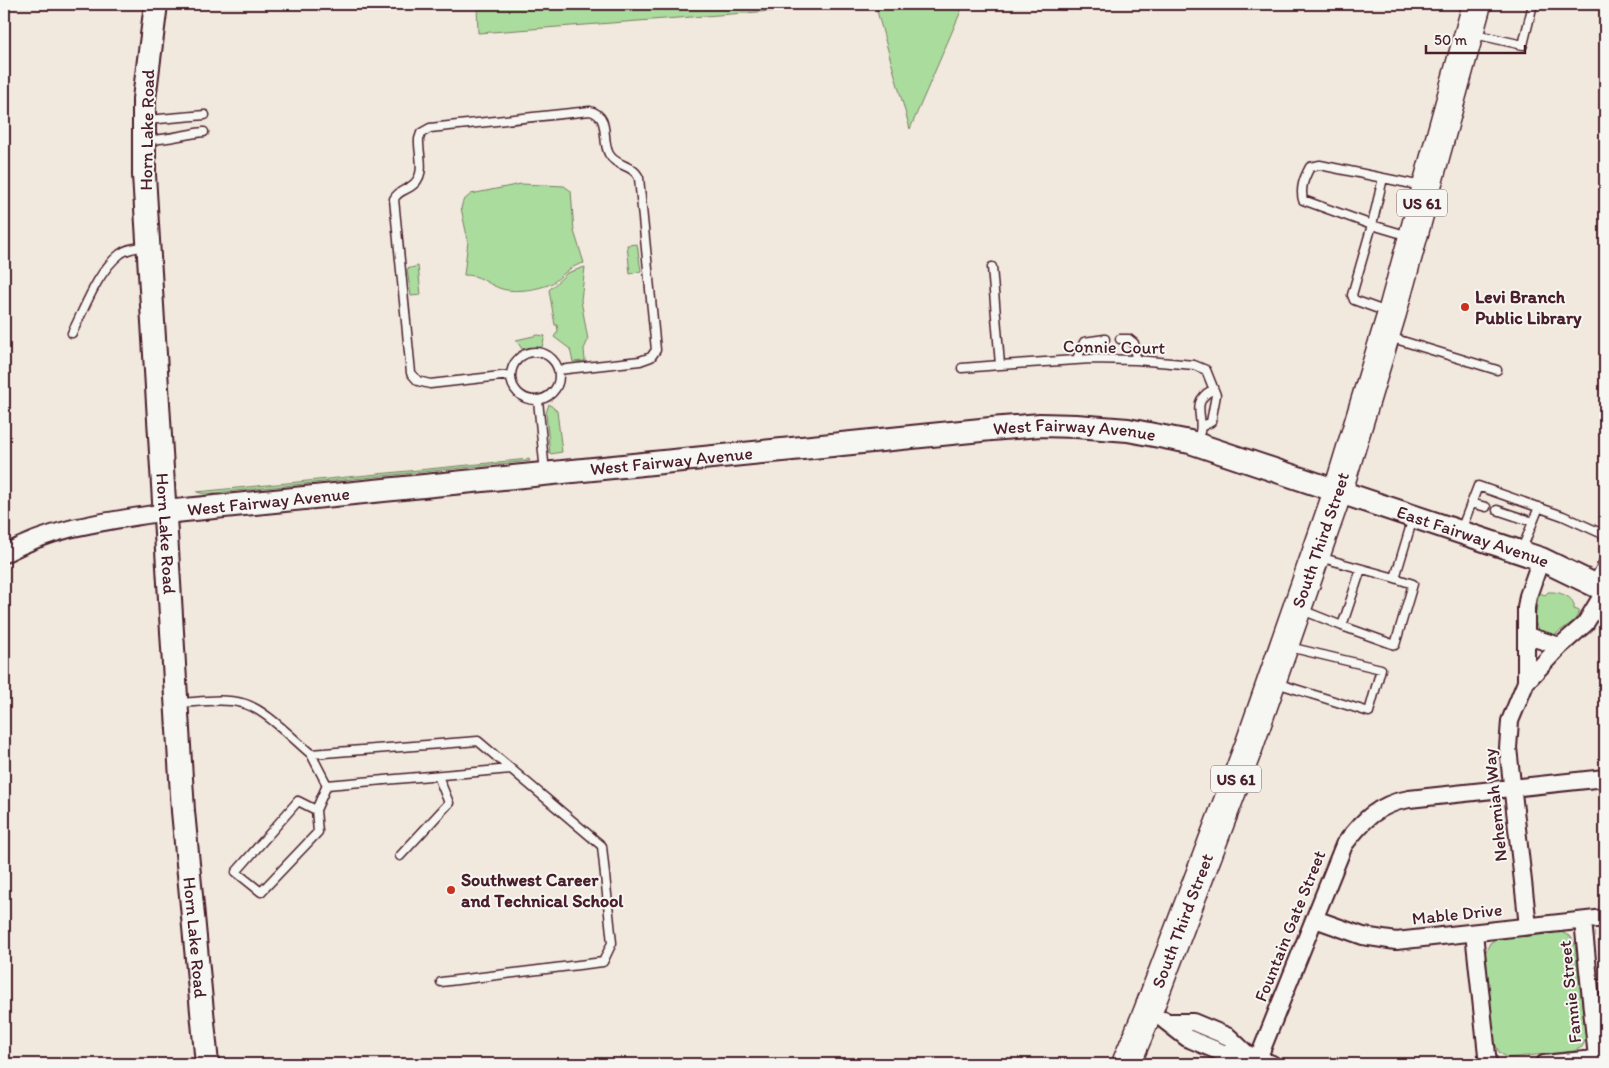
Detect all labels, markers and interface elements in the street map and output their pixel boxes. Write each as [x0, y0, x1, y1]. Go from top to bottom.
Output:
scale bar [1426, 22, 1525, 54]
text: 50 m [1434, 31, 1467, 49]
street label: Horn Lake Road [135, 69, 159, 191]
road number: US 61 [1397, 190, 1447, 217]
place label: Levi Branch Public Library [1475, 286, 1582, 329]
marker: Levi Branch Public Library [1459, 301, 1471, 313]
street label: Connie Court [1063, 335, 1166, 359]
street label: West Fairway Avenue [992, 414, 1158, 446]
street label: West Fairway Avenue [589, 442, 754, 480]
street label: South Third Street [1287, 469, 1354, 611]
street label: Horn Lake Road [151, 472, 181, 595]
street label: West Fairway Avenue [186, 482, 351, 521]
street label: East Fairway Avenue [1394, 501, 1553, 572]
street label: Nehemiah Way [1478, 747, 1512, 863]
road number: US 61 [1211, 766, 1261, 792]
street label: Fountain Gate Street [1250, 847, 1331, 1005]
street label: South Third Street [1147, 850, 1218, 991]
place label: Southwest Career and Technical School [461, 869, 624, 912]
street label: Horn Lake Road [178, 876, 212, 999]
marker: Southwest Career and Technical School [445, 884, 457, 896]
street label: Mable Drive [1411, 898, 1503, 930]
street label: Fannie Street [1554, 939, 1586, 1044]

